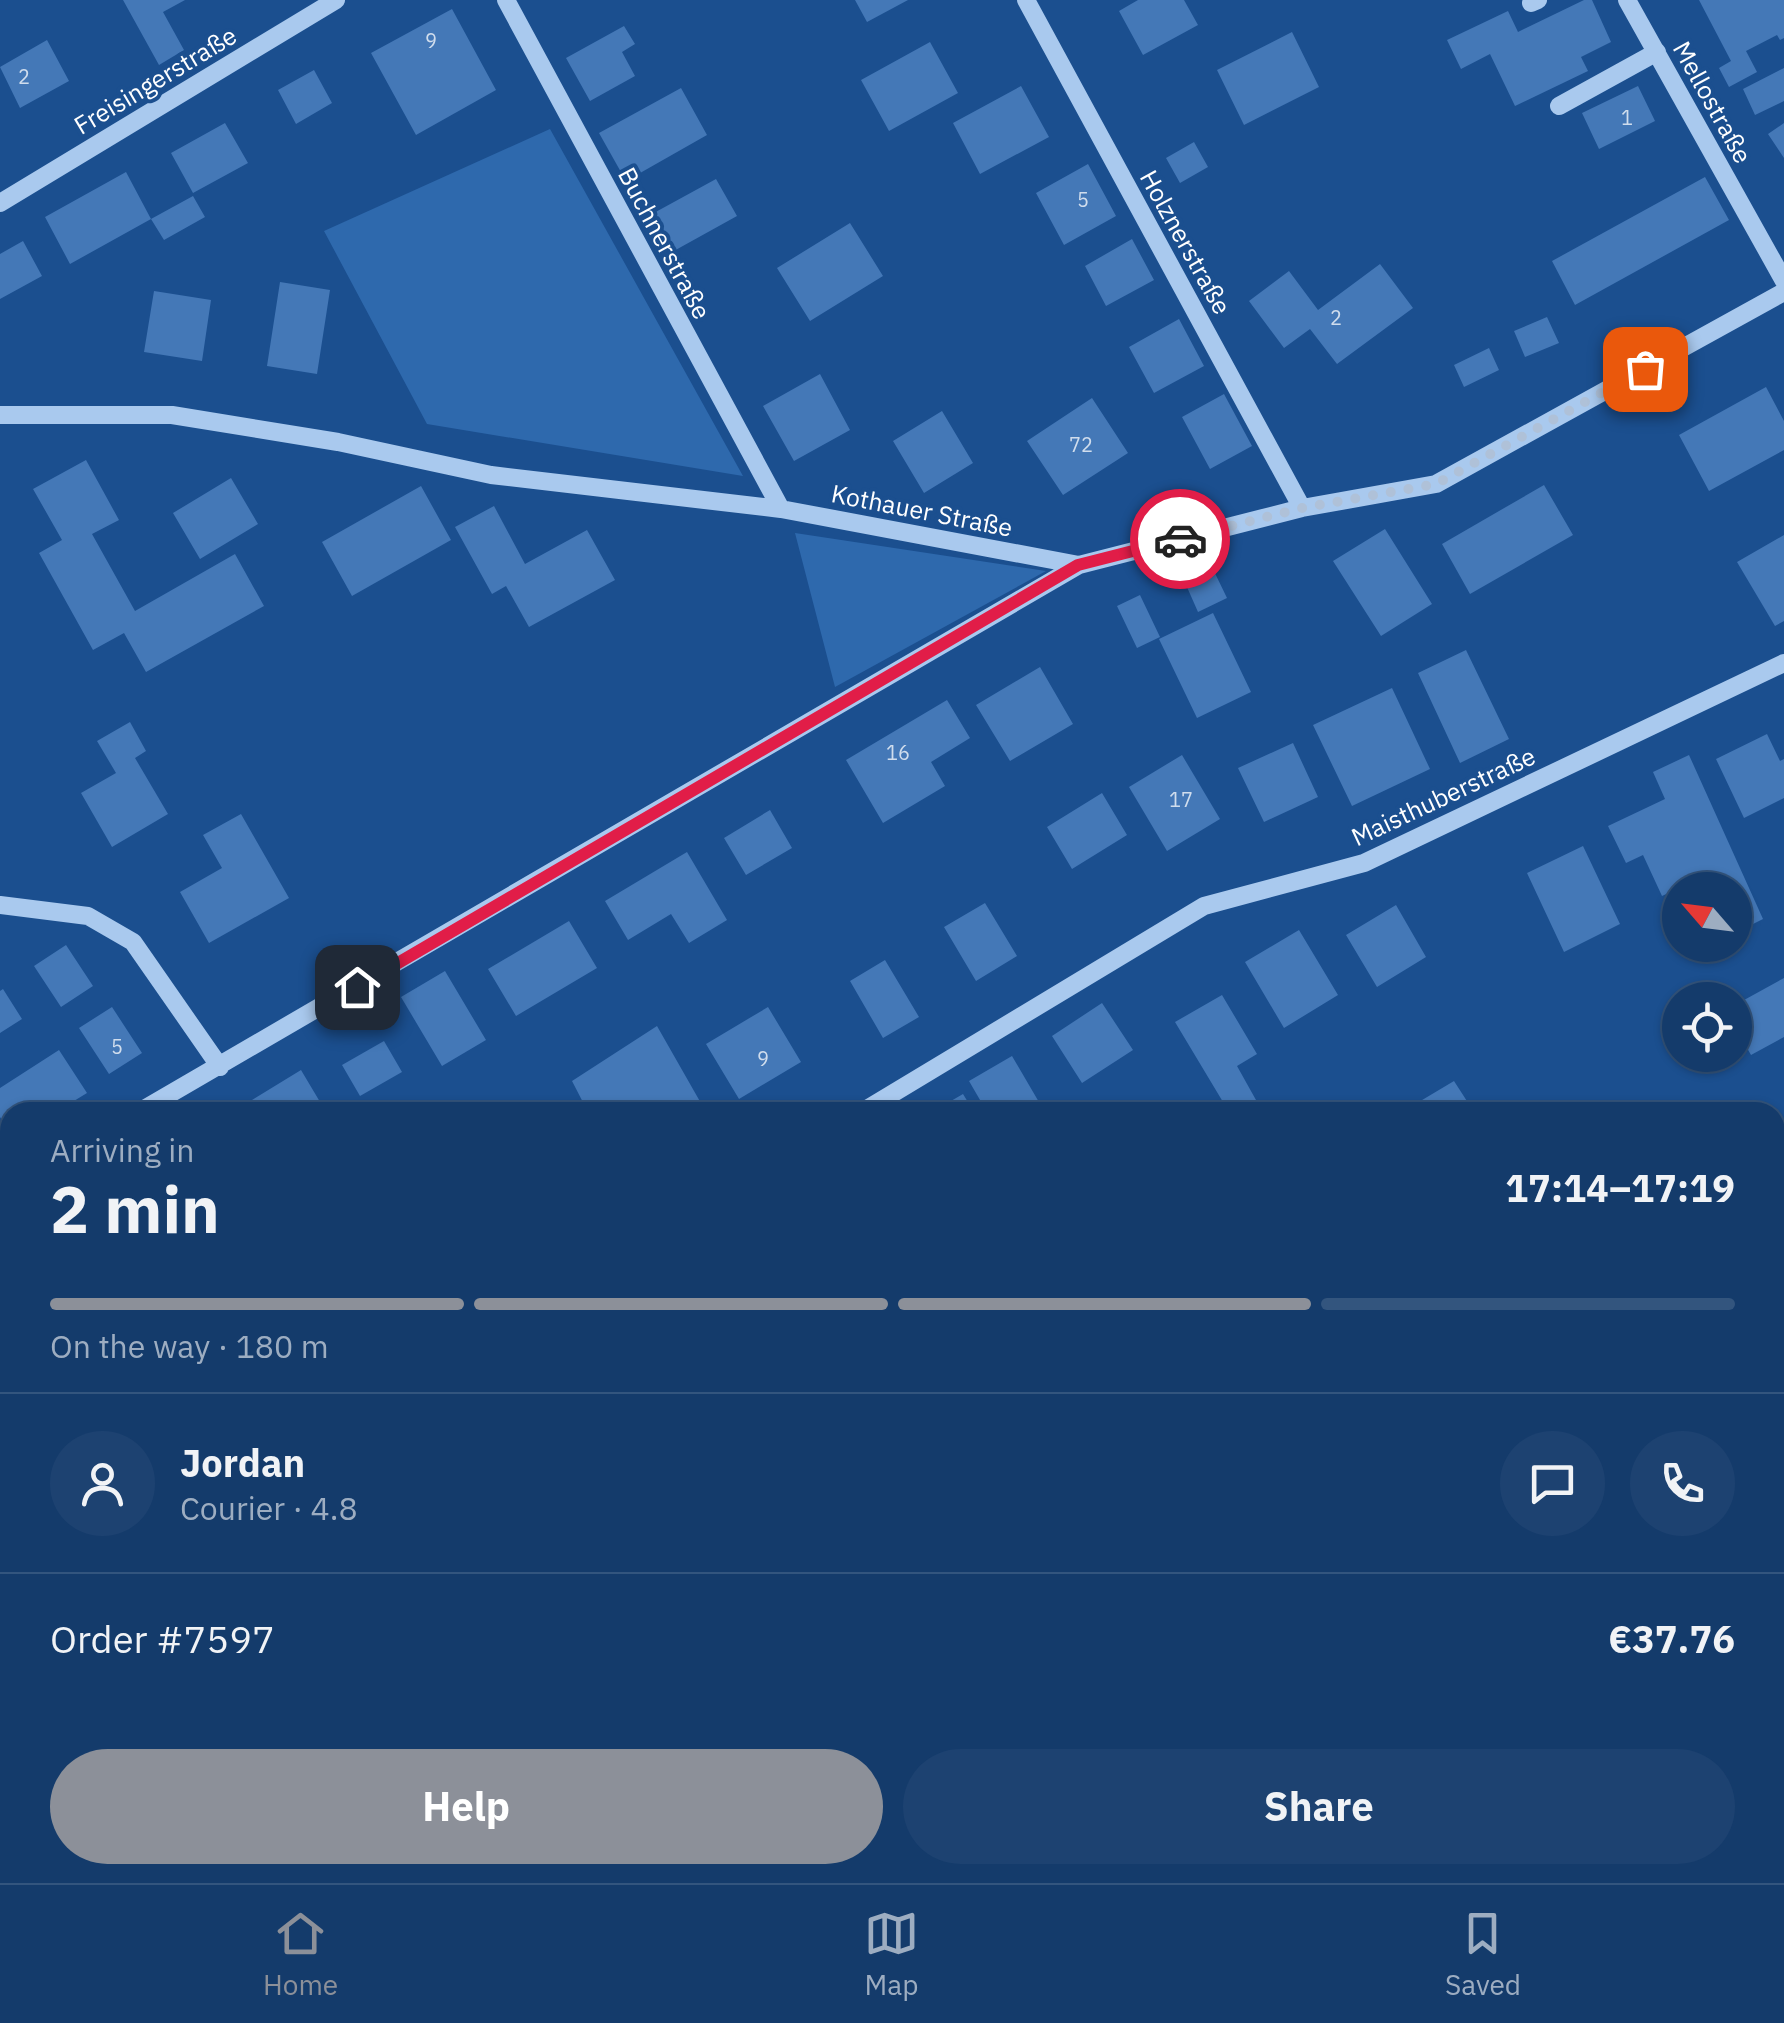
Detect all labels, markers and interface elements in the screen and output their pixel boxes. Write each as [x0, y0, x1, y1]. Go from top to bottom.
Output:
street label: Freisingerstraße [68, 18, 242, 142]
house number: 9 [425, 27, 437, 54]
street label: Mellostraße [1666, 35, 1760, 169]
house number: 2 [18, 63, 30, 90]
house number: 1 [1621, 104, 1633, 131]
street label: Buchnerstraße [611, 161, 719, 325]
street label: Holznerstraße [1133, 164, 1239, 320]
house number: 5 [1077, 186, 1089, 213]
house number: 2 [1330, 304, 1342, 331]
pin [1603, 327, 1688, 412]
icon: bag [1618, 342, 1673, 397]
house number: 72 [1069, 431, 1093, 458]
street label: Kothauer Straße [829, 476, 1015, 544]
courier [1130, 489, 1230, 589]
icon: car [1153, 512, 1208, 567]
house number: 16 [886, 739, 910, 766]
street label: Maisthuberstraße [1346, 739, 1540, 853]
house number: 17 [1169, 786, 1193, 813]
north arrow [1662, 872, 1752, 962]
map controls [1662, 872, 1752, 1072]
pin [315, 945, 400, 1030]
icon: home [330, 960, 385, 1015]
button: locate [1662, 982, 1752, 1072]
house number: 5 [111, 1033, 123, 1060]
house number: 9 [757, 1045, 769, 1072]
text: Arriving in [50, 1129, 195, 1171]
text: 17:14–17:19 [1505, 1163, 1735, 1212]
text: 2 min [50, 1166, 220, 1251]
text: On the way · 180 m [50, 1325, 329, 1367]
button: person [50, 1431, 155, 1536]
button: chat [1500, 1431, 1605, 1536]
button: phone [1630, 1431, 1735, 1536]
text: Jordan [180, 1438, 305, 1487]
text: Courier · 4.8 [180, 1487, 358, 1529]
text: Order #7597 [50, 1614, 275, 1663]
text: €37.76 [1608, 1614, 1735, 1663]
button: Help [50, 1749, 883, 1864]
button: Share [903, 1749, 1735, 1864]
tab: Home [263, 1906, 338, 2003]
tab: Map [864, 1906, 919, 2003]
tab: Saved [1445, 1906, 1521, 2003]

